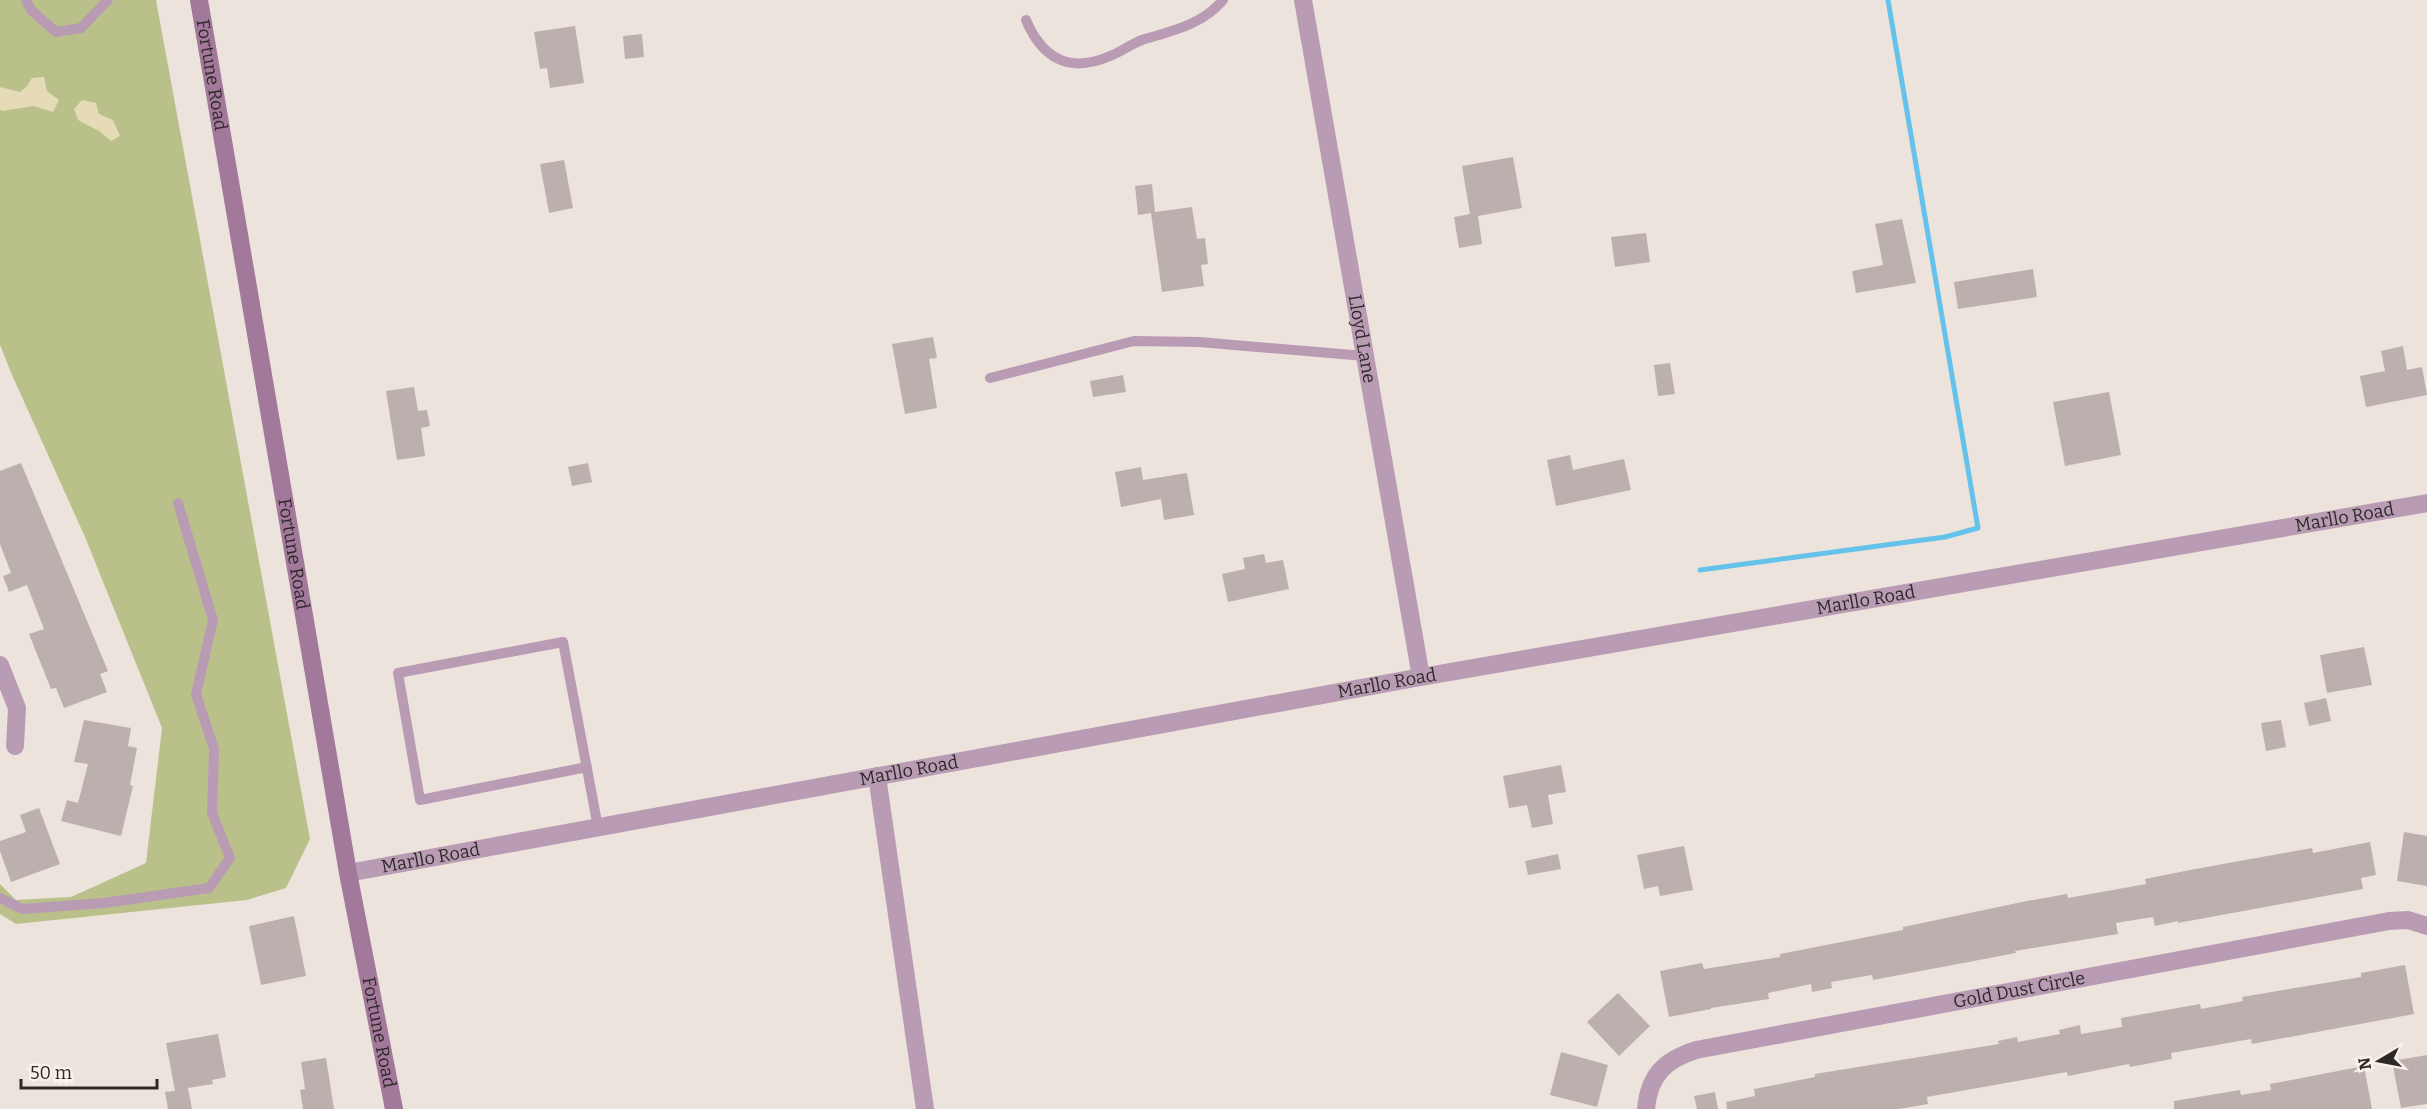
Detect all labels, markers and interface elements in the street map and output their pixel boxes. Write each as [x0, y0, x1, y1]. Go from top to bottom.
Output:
street label: Fortune Road [191, 18, 232, 133]
street label: Lloyd Lane [1344, 293, 1381, 385]
street label: Fortune Road [273, 497, 314, 612]
street label: Marllo Road [2293, 498, 2396, 537]
street label: Marllo Road [1815, 581, 1917, 619]
street label: Marllo Road [1336, 664, 1438, 703]
street label: Marllo Road [858, 751, 960, 790]
street label: Marllo Road [379, 838, 482, 878]
street label: Gold Dust Circle [1951, 967, 2087, 1013]
street label: Fortune Road [357, 975, 401, 1090]
north arrow [2349, 1031, 2409, 1091]
scale bar [21, 1052, 158, 1090]
text: N [2354, 1056, 2375, 1071]
text: 50 m [30, 1062, 72, 1084]

